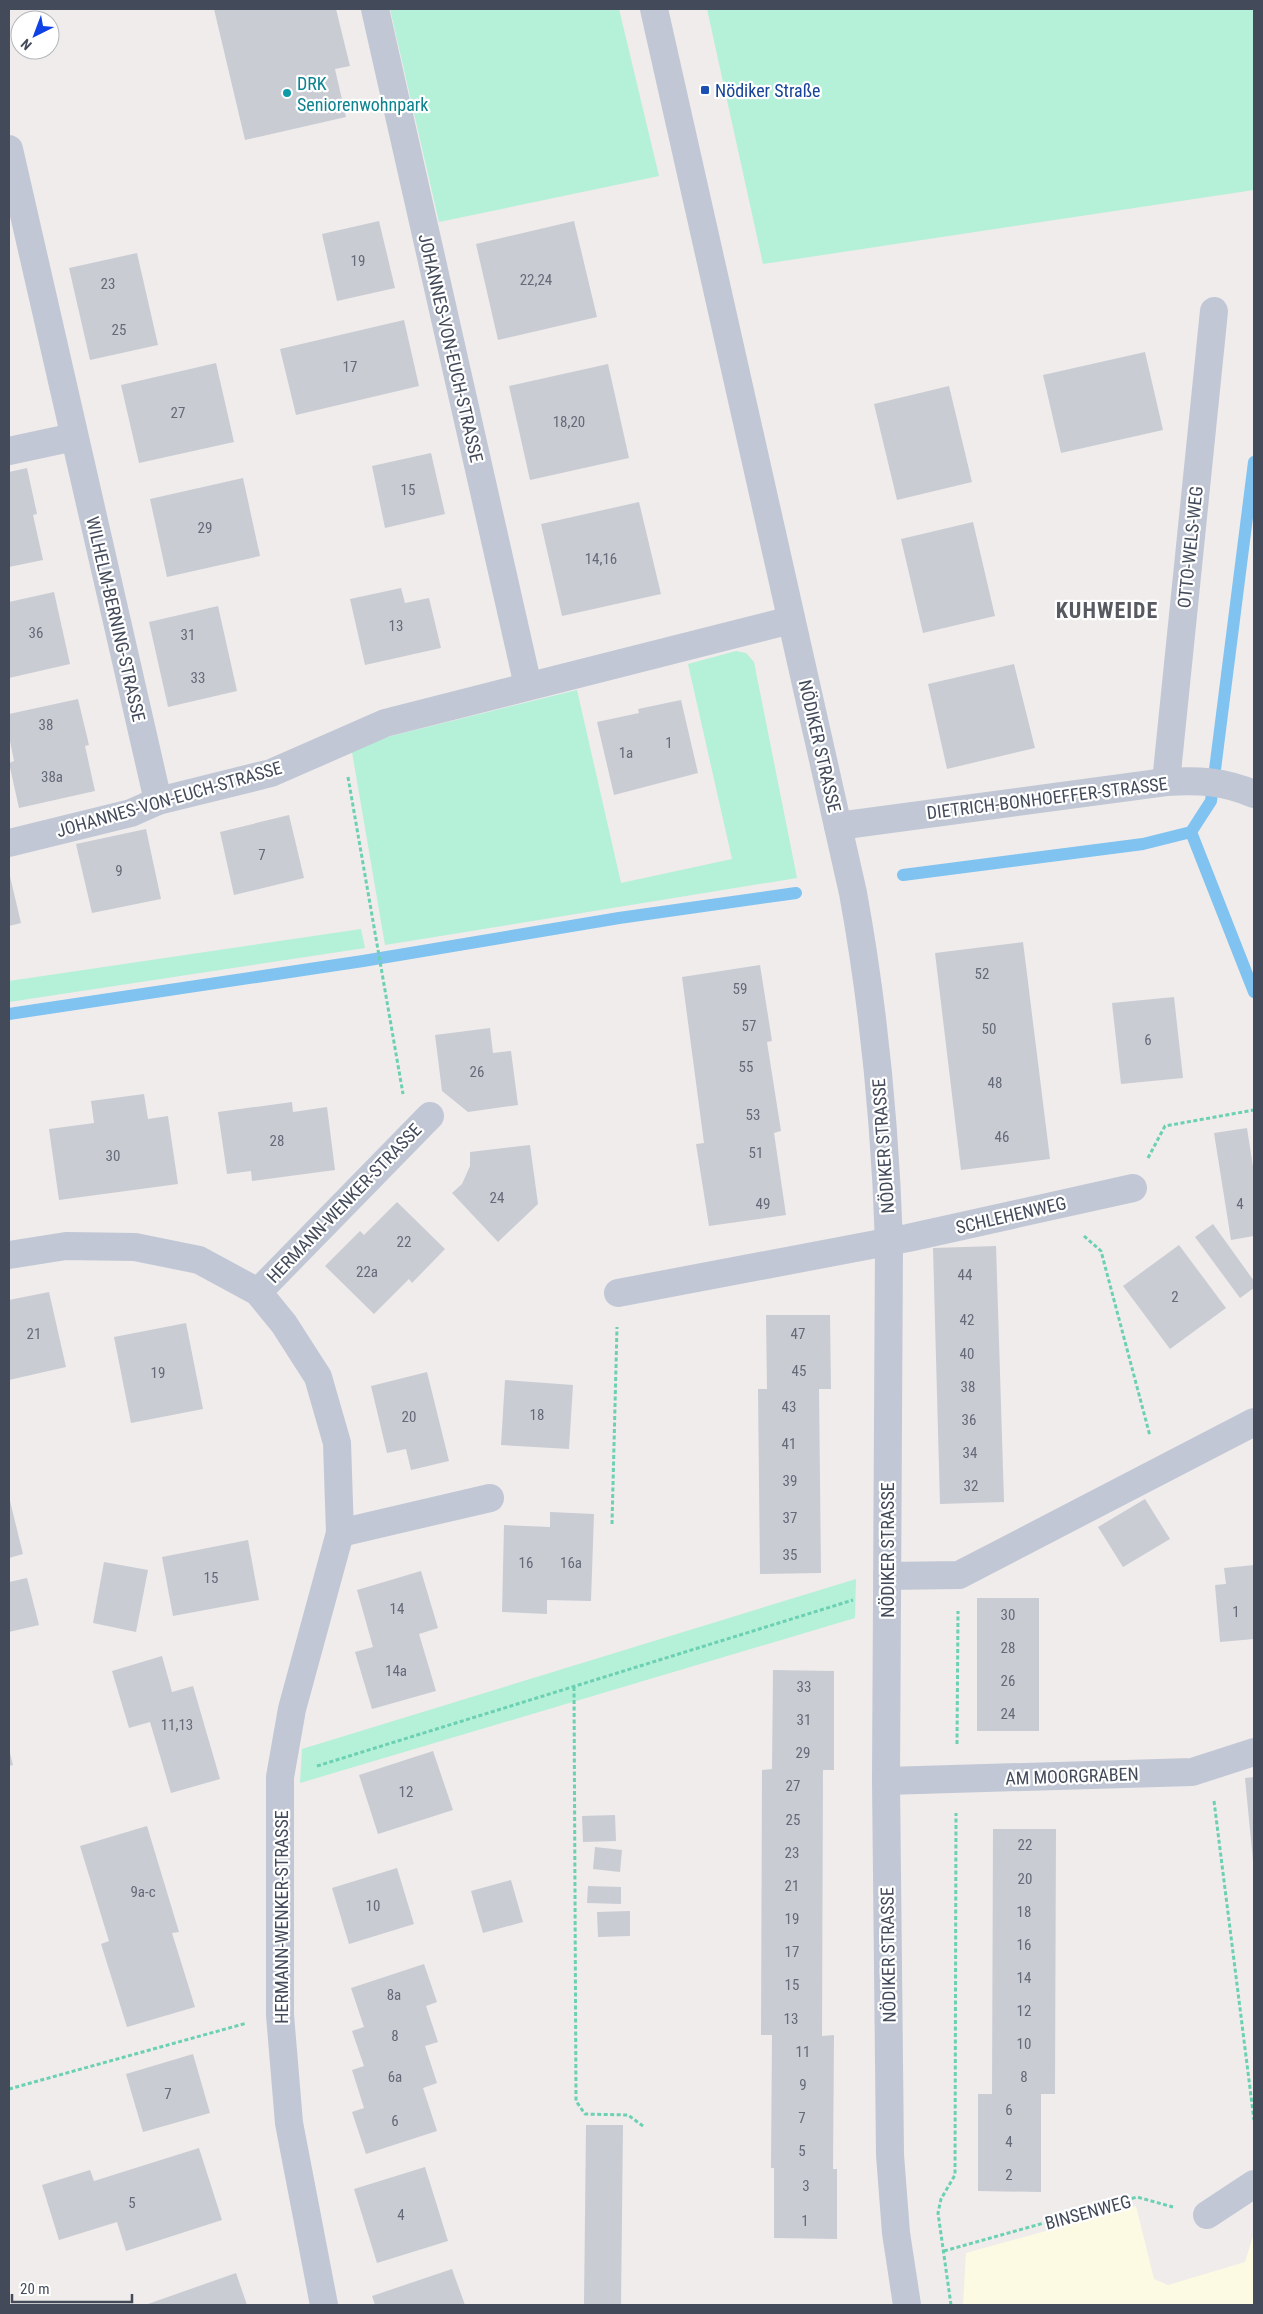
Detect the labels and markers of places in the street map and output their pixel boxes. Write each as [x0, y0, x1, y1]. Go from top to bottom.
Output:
place label: DRK Seniorenwohnpark [297, 73, 428, 115]
place label: Nödiker Straße [715, 80, 821, 101]
marker: Nödiker Straße [699, 84, 711, 96]
marker: DRK Seniorenwohnpark [281, 87, 293, 99]

